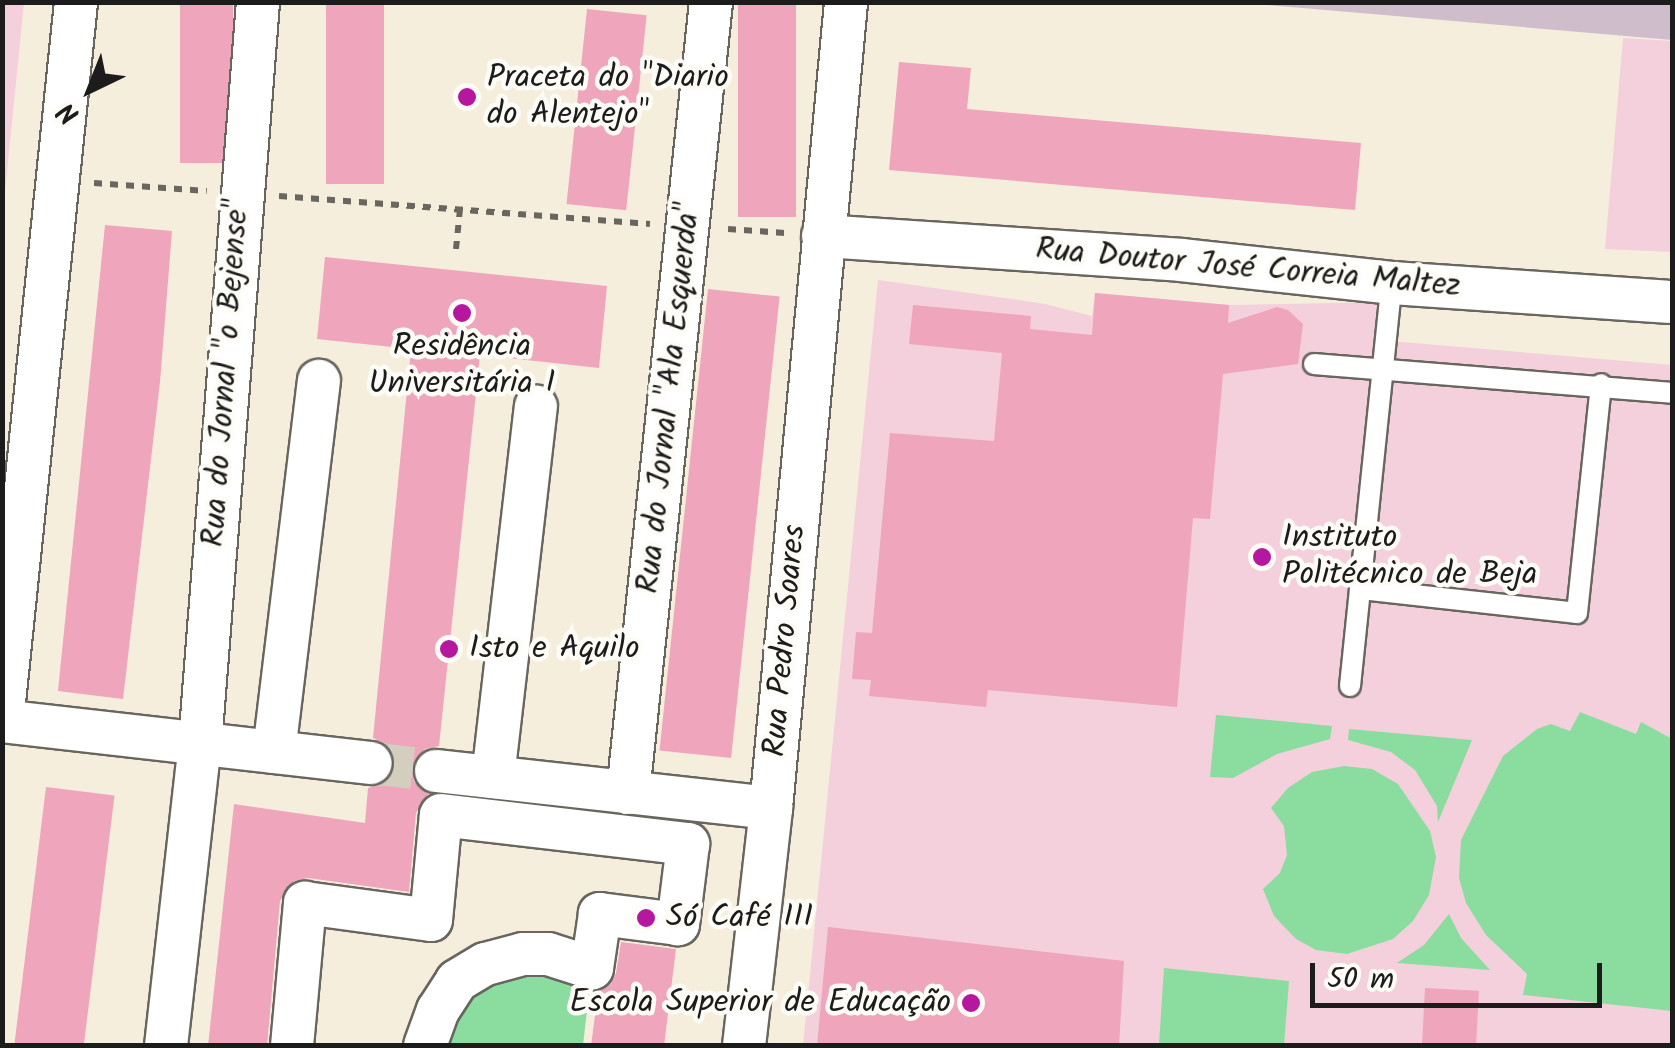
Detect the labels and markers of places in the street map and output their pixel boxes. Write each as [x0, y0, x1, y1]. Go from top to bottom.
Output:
place label: Praceta do "Diario do Alentejo" [487, 60, 729, 135]
marker: Praceta do "Diario do Alentejo" [456, 86, 478, 108]
marker: Residência Universitária I [451, 302, 473, 324]
place label: Residência Universitária I [368, 329, 556, 404]
place label: Instituto Politécnico de Beja [1282, 520, 1537, 595]
marker: Instituto Politécnico de Beja [1251, 546, 1273, 568]
place label: Isto e Aquilo [469, 630, 639, 668]
marker: Isto e Aquilo [438, 638, 460, 660]
place label: Só Café III [666, 899, 813, 937]
marker: Só Café III [635, 907, 657, 929]
place label: Escola Superior de Educação [570, 984, 951, 1022]
marker: Escola Superior de Educação [960, 992, 982, 1014]

